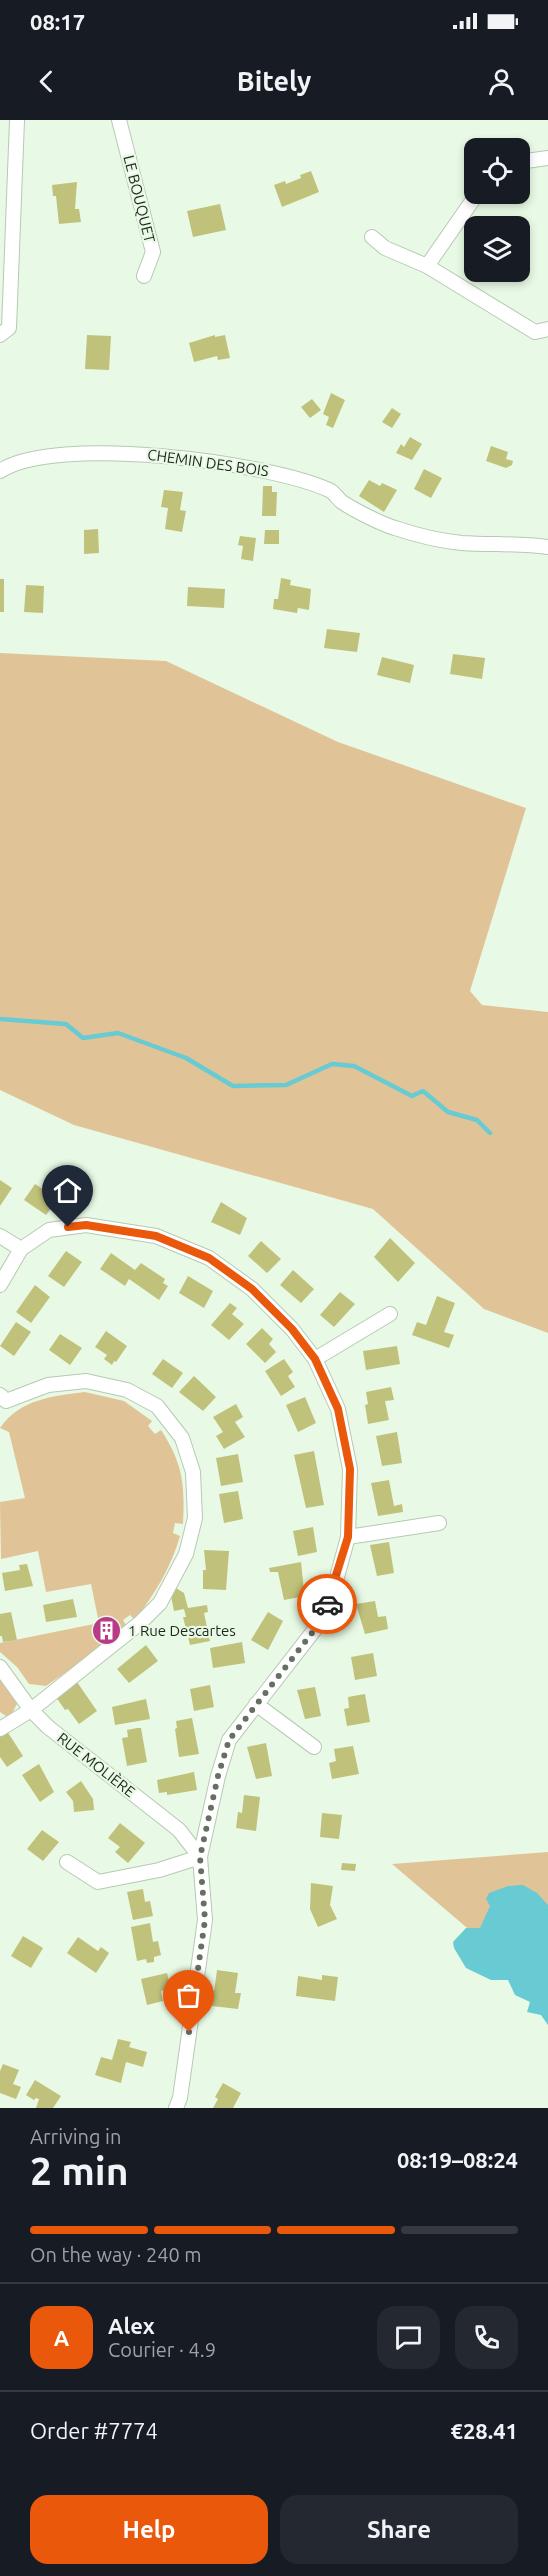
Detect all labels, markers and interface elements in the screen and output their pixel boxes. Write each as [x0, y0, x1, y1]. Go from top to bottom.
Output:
text: 08:17 [30, 9, 85, 34]
icon: back [30, 65, 63, 98]
icon: person [485, 65, 518, 98]
text: Bitely [237, 66, 311, 96]
map controls [464, 138, 530, 282]
button: locate [464, 138, 530, 204]
street label: LE BOUQUET [120, 153, 159, 245]
button: layers [464, 216, 530, 282]
street label: CHEMIN DES BOIS [146, 446, 270, 479]
pin [42, 1165, 93, 1227]
icon: home [51, 1174, 84, 1207]
courier [297, 1574, 357, 1634]
icon: car [311, 1588, 344, 1621]
building icon: 1 Rue Descartes [91, 1615, 123, 1647]
place label: 1 Rue Descartes [128, 1622, 236, 1639]
street label: RUE MOLIÈRE [54, 1729, 138, 1800]
pin [163, 1970, 214, 2032]
icon: bag [172, 1979, 205, 2012]
text: Arriving in [30, 2125, 121, 2148]
text: 08:19–08:24 [397, 2147, 518, 2172]
text: 2 min [30, 2149, 129, 2192]
text: On the way · 240 m [30, 2243, 202, 2266]
button: chat [377, 2306, 440, 2369]
button: phone [455, 2306, 518, 2369]
text: Alex [108, 2313, 155, 2338]
text: A [54, 2325, 69, 2350]
text: Courier · 4.9 [108, 2338, 216, 2361]
text: Order #7774 [30, 2418, 158, 2443]
text: €28.41 [451, 2418, 518, 2443]
button: Help [30, 2495, 268, 2564]
button: Share [280, 2495, 518, 2564]

